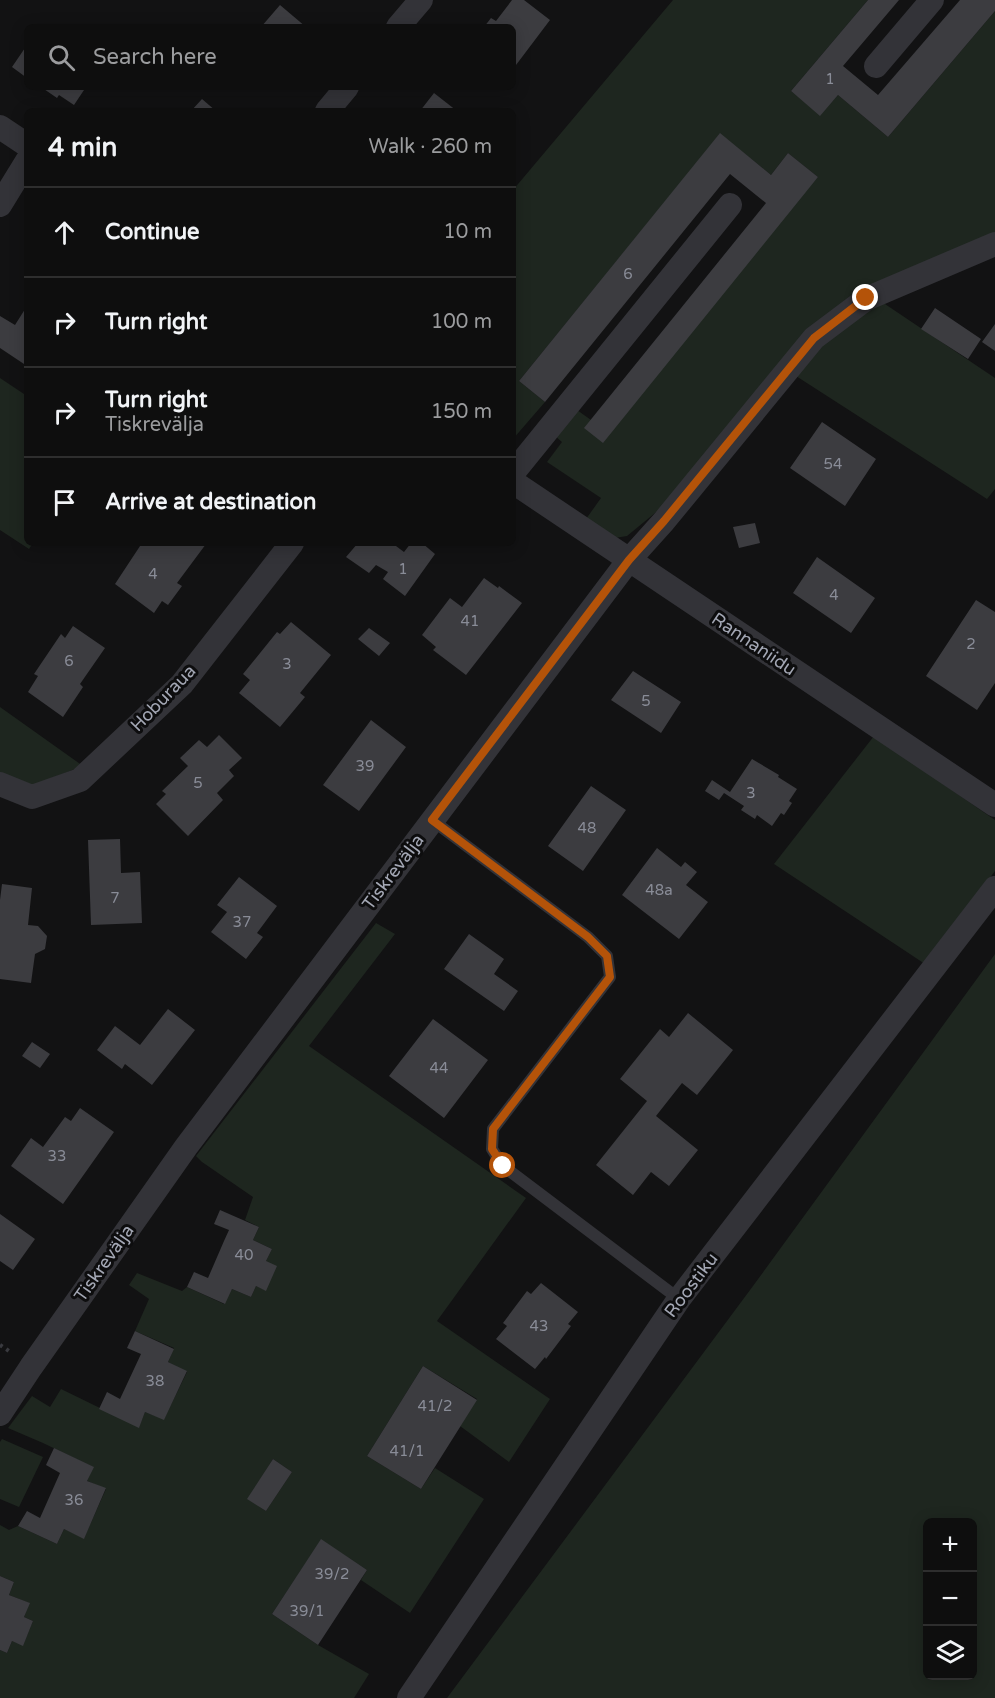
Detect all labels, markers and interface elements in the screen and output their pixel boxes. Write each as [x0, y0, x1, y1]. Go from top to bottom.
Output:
search box [24, 24, 516, 90]
icon: search [45, 41, 78, 74]
text: Search here [93, 44, 217, 70]
house number: 1 [825, 70, 835, 88]
text: 4 min [48, 132, 117, 163]
text: Walk · 260 m [369, 135, 492, 159]
icon: ahead [48, 216, 81, 249]
text: Continue [105, 219, 200, 245]
text: 10 m [443, 220, 492, 244]
house number: 6 [623, 265, 633, 283]
route end [852, 284, 878, 310]
icon: right [48, 306, 81, 339]
text: Turn right [105, 309, 207, 335]
text: 100 m [431, 310, 492, 334]
text: Turn right [105, 387, 207, 413]
icon: right [48, 396, 81, 429]
text: 150 m [431, 400, 492, 424]
text: Tiskrevälja [105, 413, 204, 437]
house number: 54 [824, 455, 842, 473]
icon: arrive [48, 486, 81, 519]
text: Arrive at destination [105, 489, 316, 515]
house number: 1 [398, 560, 408, 578]
house number: 4 [148, 565, 158, 583]
house number: 4 [829, 586, 839, 604]
street label: Rannaniidu [708, 608, 800, 680]
house number: 41 [461, 612, 479, 630]
house number: 2 [966, 635, 976, 653]
house number: 6 [64, 652, 74, 670]
house number: 3 [282, 655, 292, 673]
street label: Hoburaua [126, 660, 200, 736]
house number: 5 [641, 692, 651, 710]
house number: 39 [356, 757, 374, 775]
house number: 5 [193, 774, 203, 792]
house number: 3 [746, 784, 756, 802]
house number: 48 [578, 819, 596, 837]
street label: Tiskrevälja [357, 830, 429, 914]
house number: 48a [645, 881, 673, 899]
house number: 7 [110, 889, 120, 907]
house number: 37 [233, 913, 251, 931]
house number: 44 [430, 1059, 448, 1077]
house number: 33 [48, 1147, 66, 1165]
route start [489, 1152, 515, 1178]
street label: Tiskrevälja [69, 1220, 139, 1306]
house number: 40 [235, 1246, 253, 1264]
street label: Roostiku [660, 1248, 722, 1322]
house number: 43 [530, 1317, 548, 1335]
house number: 38 [146, 1372, 164, 1390]
house number: 41/2 [418, 1397, 452, 1415]
house number: 41/1 [390, 1442, 424, 1460]
house number: 36 [65, 1491, 83, 1509]
map controls [923, 1518, 977, 1680]
button: + [923, 1518, 977, 1572]
house number: 39/2 [315, 1565, 349, 1583]
button: − [923, 1572, 977, 1626]
house number: 39/1 [290, 1602, 324, 1620]
button: layers [923, 1626, 977, 1680]

